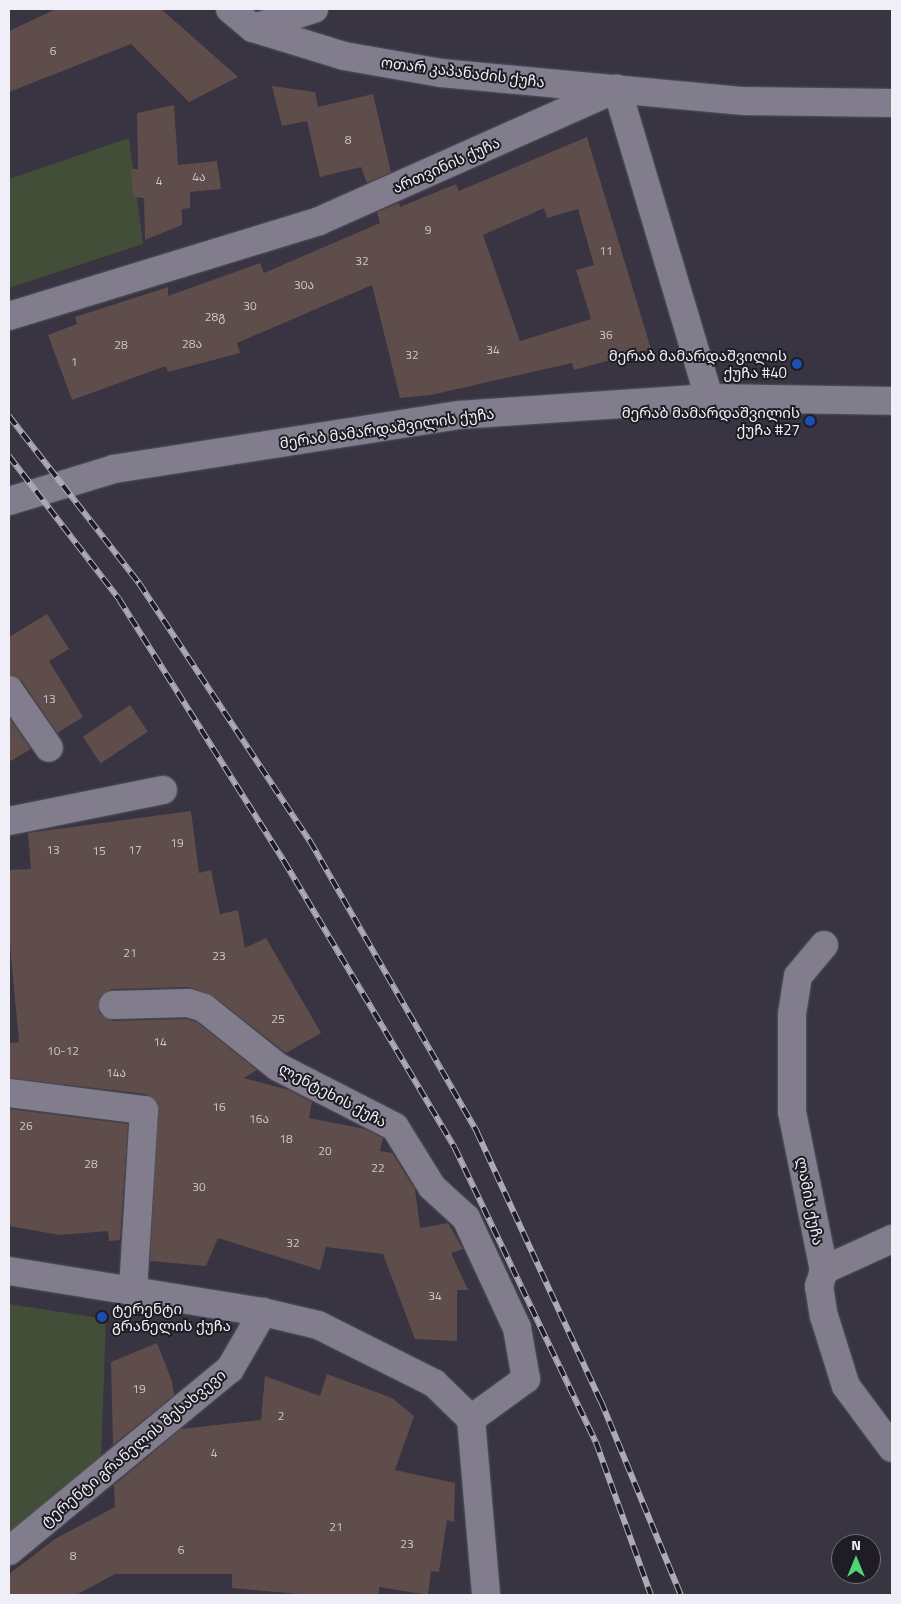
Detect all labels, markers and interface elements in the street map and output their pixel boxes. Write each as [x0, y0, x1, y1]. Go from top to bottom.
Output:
house number: 6 [50, 44, 56, 58]
street label: ოთარ კაპანაძის ქუჩა [380, 53, 546, 91]
house number: 8 [345, 133, 351, 147]
street label: ართვინის ქუჩა [390, 133, 502, 197]
house number: 4ა [192, 170, 206, 184]
house number: 4 [156, 174, 162, 188]
house number: 9 [425, 223, 431, 237]
house number: 11 [599, 244, 613, 258]
house number: 32 [355, 254, 369, 268]
house number: 30ა [294, 278, 314, 292]
house number: 30 [243, 299, 257, 313]
house number: 28გ [205, 310, 225, 324]
house number: 36 [599, 328, 613, 342]
house number: 28ა [182, 337, 202, 351]
house number: 28 [114, 338, 128, 352]
house number: 34 [486, 343, 500, 357]
place label: მერაბ მამარდაშვილის ქუჩა #40 [609, 346, 787, 381]
house number: 32 [405, 348, 419, 362]
house number: 1 [71, 355, 77, 369]
marker: მერაბ მამარდაშვილის ქუჩა #40 [791, 358, 803, 370]
place label: მერაბ მამარდაშვილის ქუჩა #27 [622, 403, 800, 438]
street label: მერაბ მამარდაშვილის ქუჩა [278, 404, 496, 452]
marker: მერაბ მამარდაშვილის ქუჩა #27 [804, 415, 816, 427]
house number: 13 [42, 692, 56, 706]
house number: 19 [170, 836, 184, 850]
house number: 13 [46, 843, 60, 857]
house number: 17 [128, 843, 142, 857]
house number: 15 [92, 844, 106, 858]
house number: 21 [123, 946, 137, 960]
house number: 23 [212, 949, 226, 963]
house number: 25 [271, 1012, 285, 1026]
house number: 14 [153, 1035, 167, 1049]
house number: 10-12 [47, 1044, 79, 1058]
street label: ლენტეხის ქუჩა [276, 1059, 390, 1131]
house number: 14ა [106, 1066, 126, 1080]
house number: 16 [212, 1100, 226, 1114]
house number: 16ა [249, 1112, 269, 1126]
house number: 26 [19, 1119, 33, 1133]
house number: 18 [279, 1132, 293, 1146]
house number: 20 [318, 1144, 332, 1158]
street label: ლამის ქუჩა [793, 1155, 827, 1247]
house number: 28 [84, 1157, 98, 1171]
house number: 22 [371, 1161, 385, 1175]
house number: 30 [192, 1180, 206, 1194]
house number: 32 [286, 1236, 300, 1250]
house number: 34 [428, 1289, 442, 1303]
place label: ტერენტი გრანელის ქუჩა [112, 1299, 231, 1334]
marker: ტერენტი გრანელის ქუჩა [96, 1311, 108, 1323]
street label: ტერენტი გრანელის შესახვევი [37, 1365, 229, 1531]
house number: 19 [132, 1382, 146, 1396]
house number: 2 [278, 1409, 284, 1423]
house number: 4 [211, 1446, 217, 1460]
house number: 21 [329, 1520, 343, 1534]
north arrow [831, 1534, 881, 1584]
text: N [851, 1534, 861, 1555]
house number: 23 [400, 1537, 414, 1551]
house number: 6 [178, 1543, 184, 1557]
house number: 8 [70, 1549, 76, 1563]

